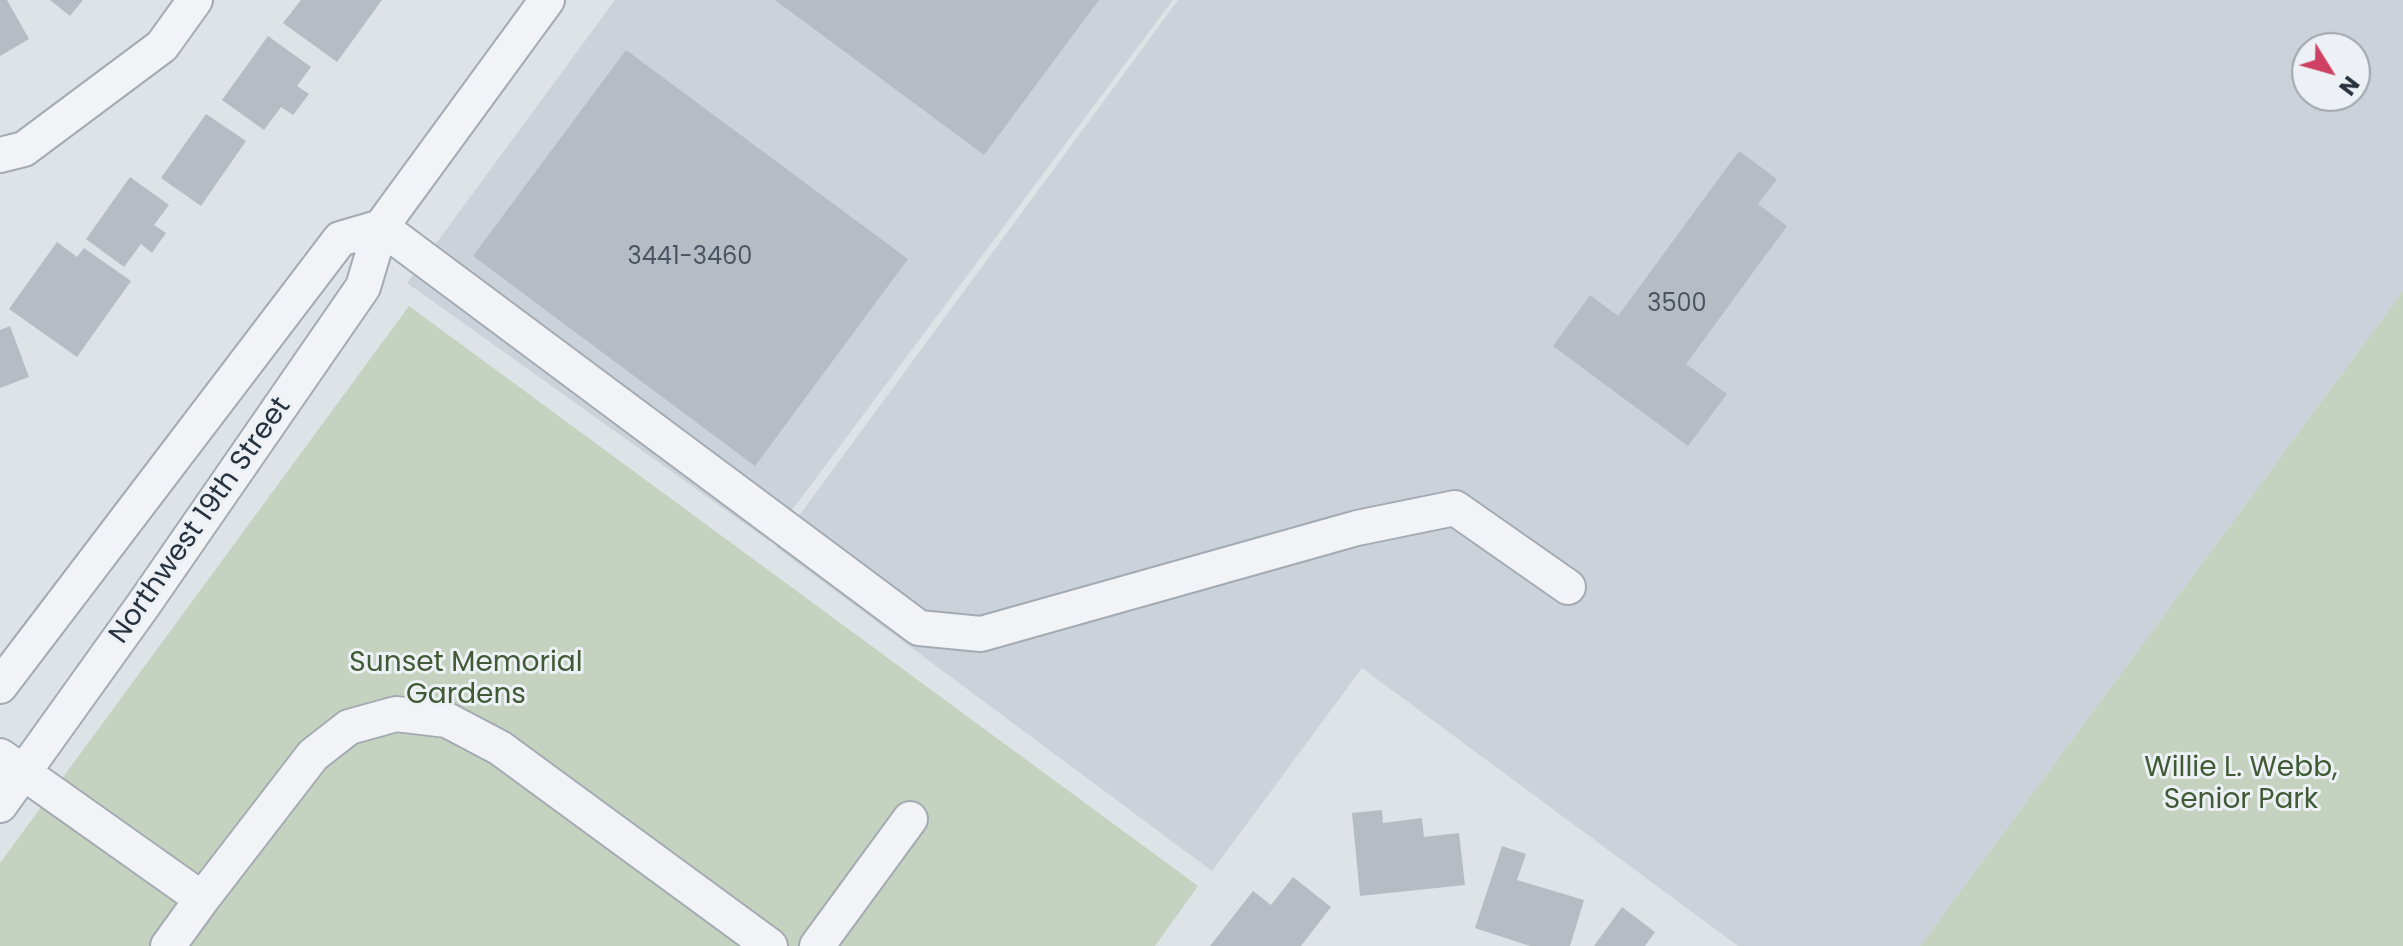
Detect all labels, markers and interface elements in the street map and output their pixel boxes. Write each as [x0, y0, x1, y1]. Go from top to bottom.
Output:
north arrow [2291, 32, 2371, 112]
text: N [2332, 70, 2366, 101]
house number: 3441-3460 [628, 244, 752, 272]
house number: 3500 [1647, 291, 1707, 319]
street label: Northwest 19th Street [103, 391, 299, 651]
park label: Sunset Memorial Gardens [349, 647, 583, 713]
park label: Willie L. Webb, Senior Park [2144, 752, 2338, 818]

